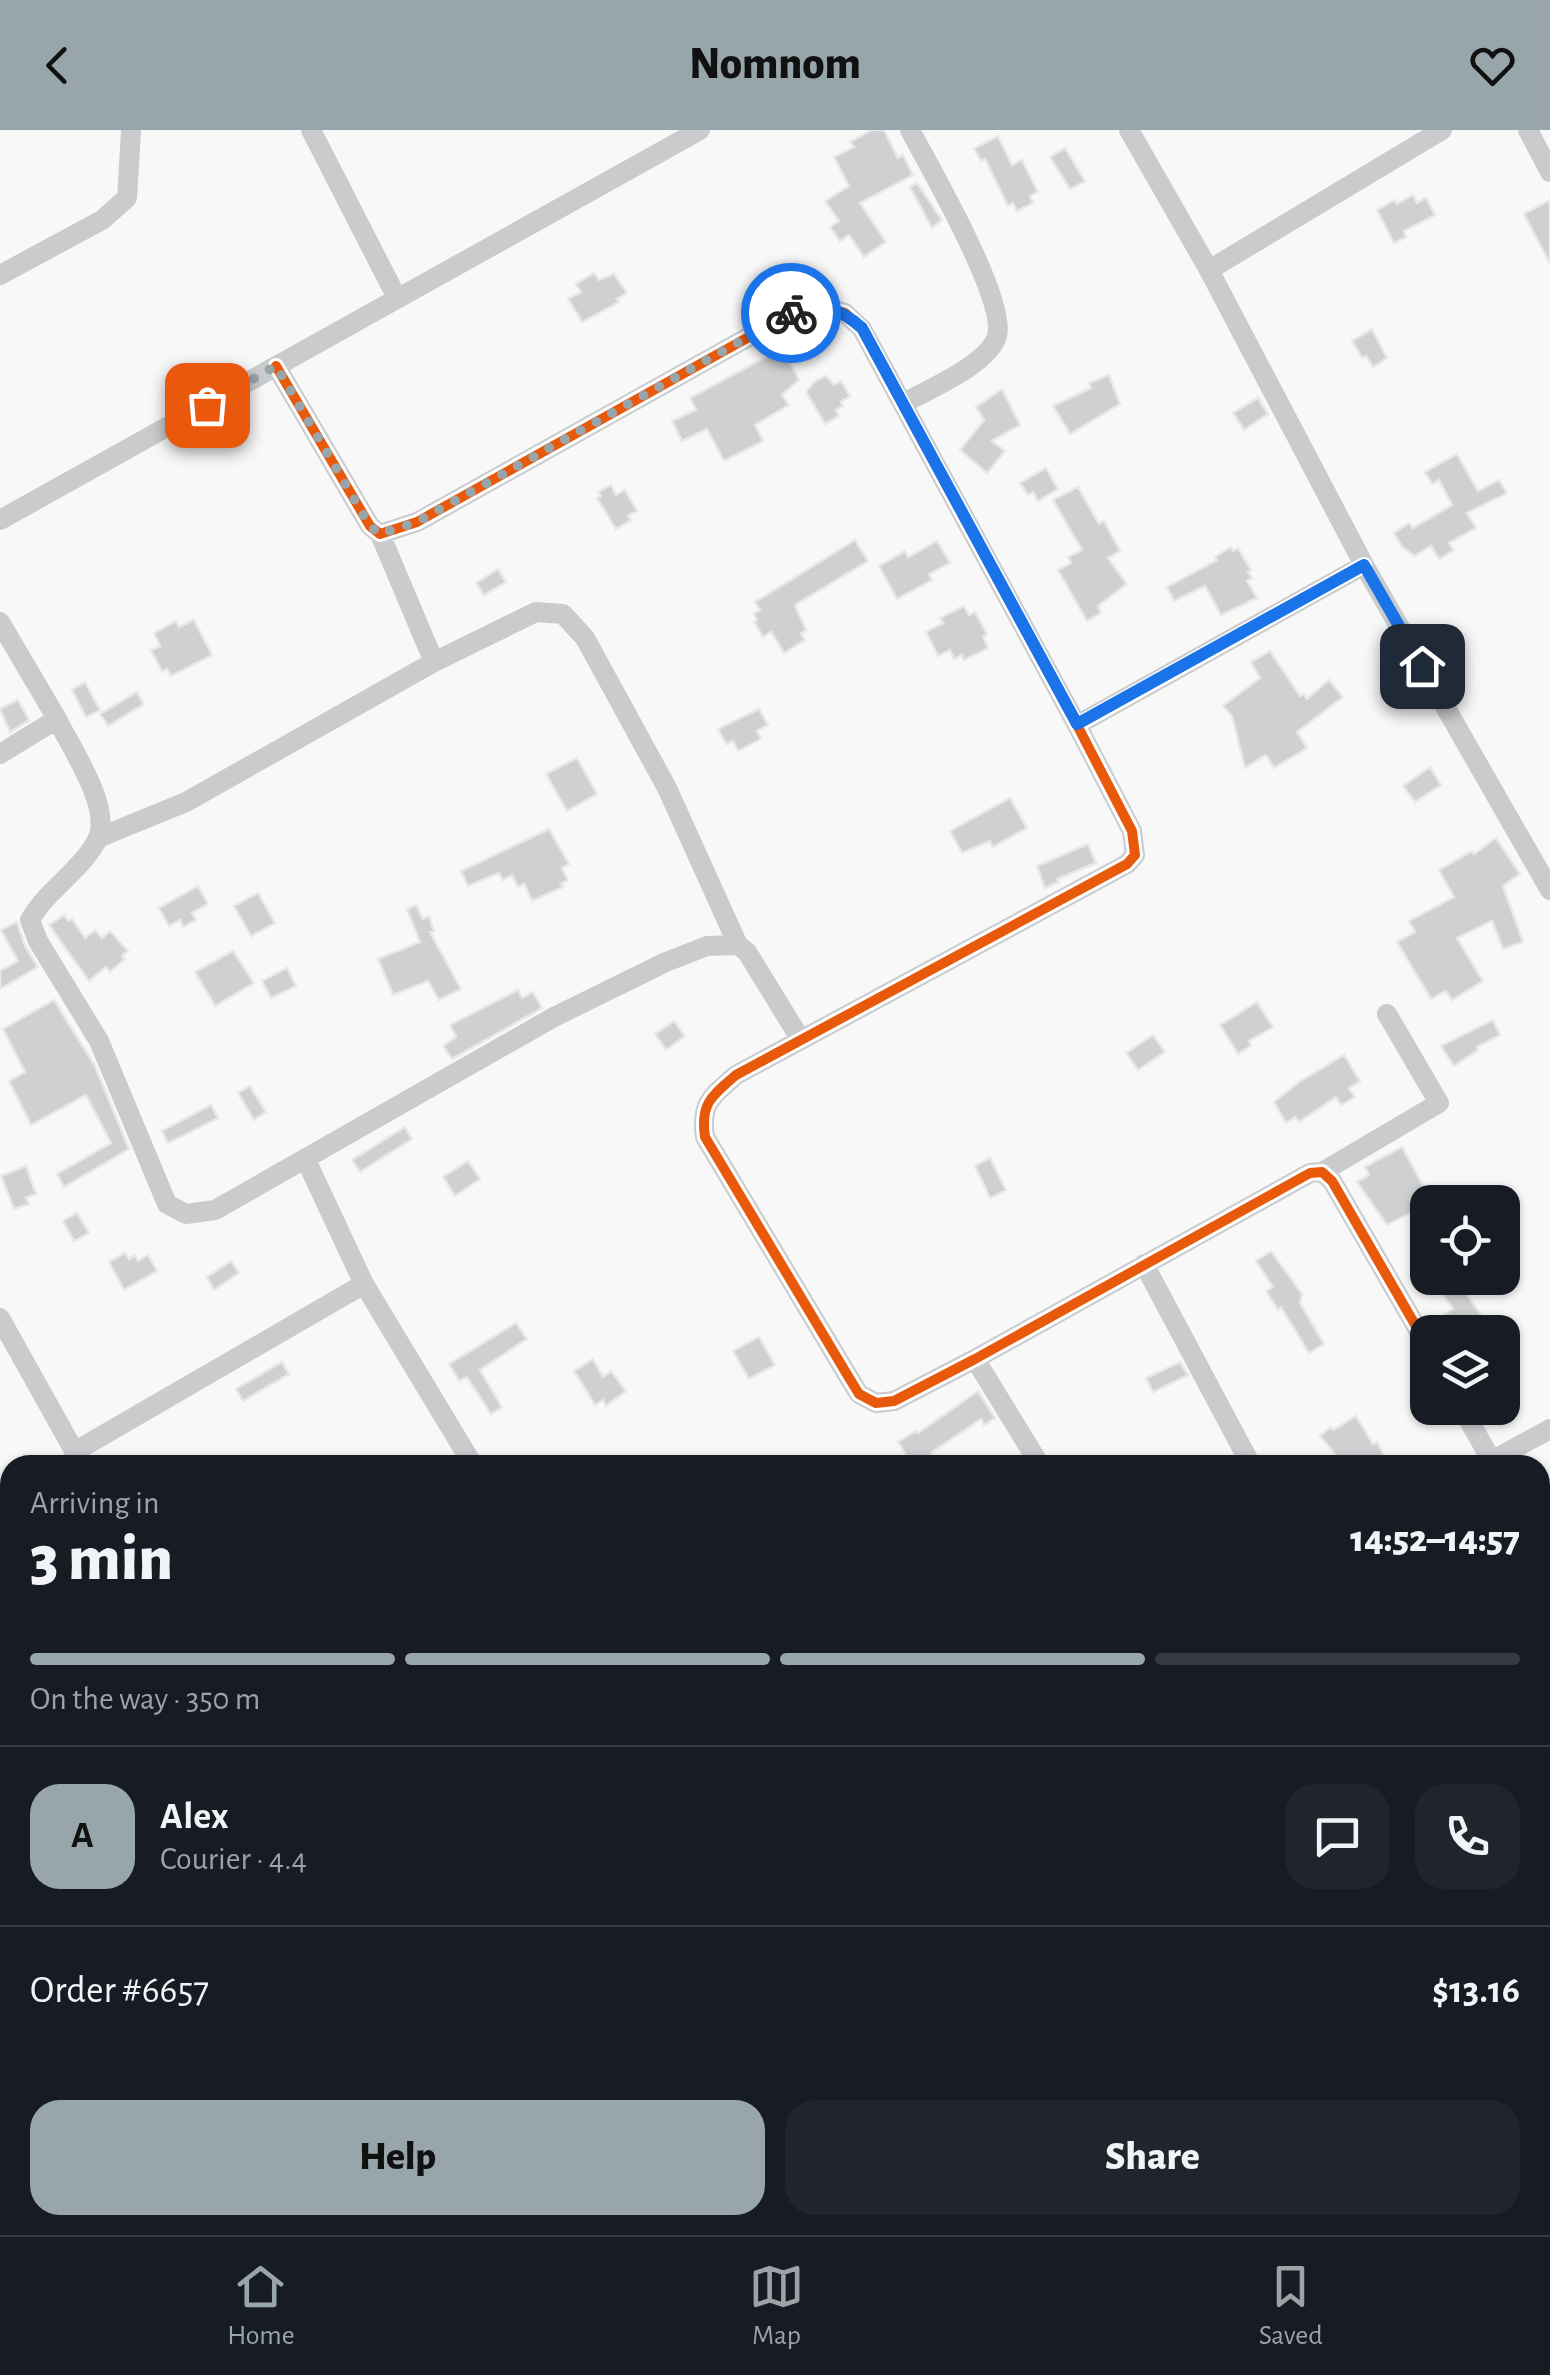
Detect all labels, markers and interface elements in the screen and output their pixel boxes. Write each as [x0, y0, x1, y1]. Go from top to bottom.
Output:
icon: back [30, 38, 85, 93]
icon: heart [1465, 38, 1520, 93]
text: Nomnom [689, 42, 861, 87]
courier [741, 263, 841, 363]
icon: bike [764, 286, 819, 341]
pin [165, 363, 250, 448]
icon: bag [180, 378, 235, 433]
pin [1380, 624, 1465, 709]
icon: home [1395, 639, 1450, 694]
map controls [1410, 1185, 1520, 1425]
button: locate [1410, 1185, 1520, 1295]
button: layers [1410, 1315, 1520, 1425]
text: Arriving in [30, 1487, 159, 1519]
text: 14:52–14:57 [1350, 1521, 1520, 1559]
text: 3 min [30, 1527, 173, 1592]
text: On the way · 350 m [30, 1683, 260, 1715]
button: chat [1285, 1784, 1390, 1889]
button: phone [1415, 1784, 1520, 1889]
text: Alex [160, 1798, 229, 1836]
text: A [71, 1817, 94, 1855]
text: Courier · 4.4 [160, 1843, 307, 1875]
text: Order #6657 [30, 1972, 209, 2010]
text: $13.16 [1432, 1972, 1520, 2010]
button: Help [30, 2100, 765, 2215]
button: Share [785, 2100, 1520, 2215]
tab: Home [227, 2259, 295, 2353]
tab: Map [749, 2259, 804, 2353]
tab: Saved [1259, 2259, 1323, 2353]

